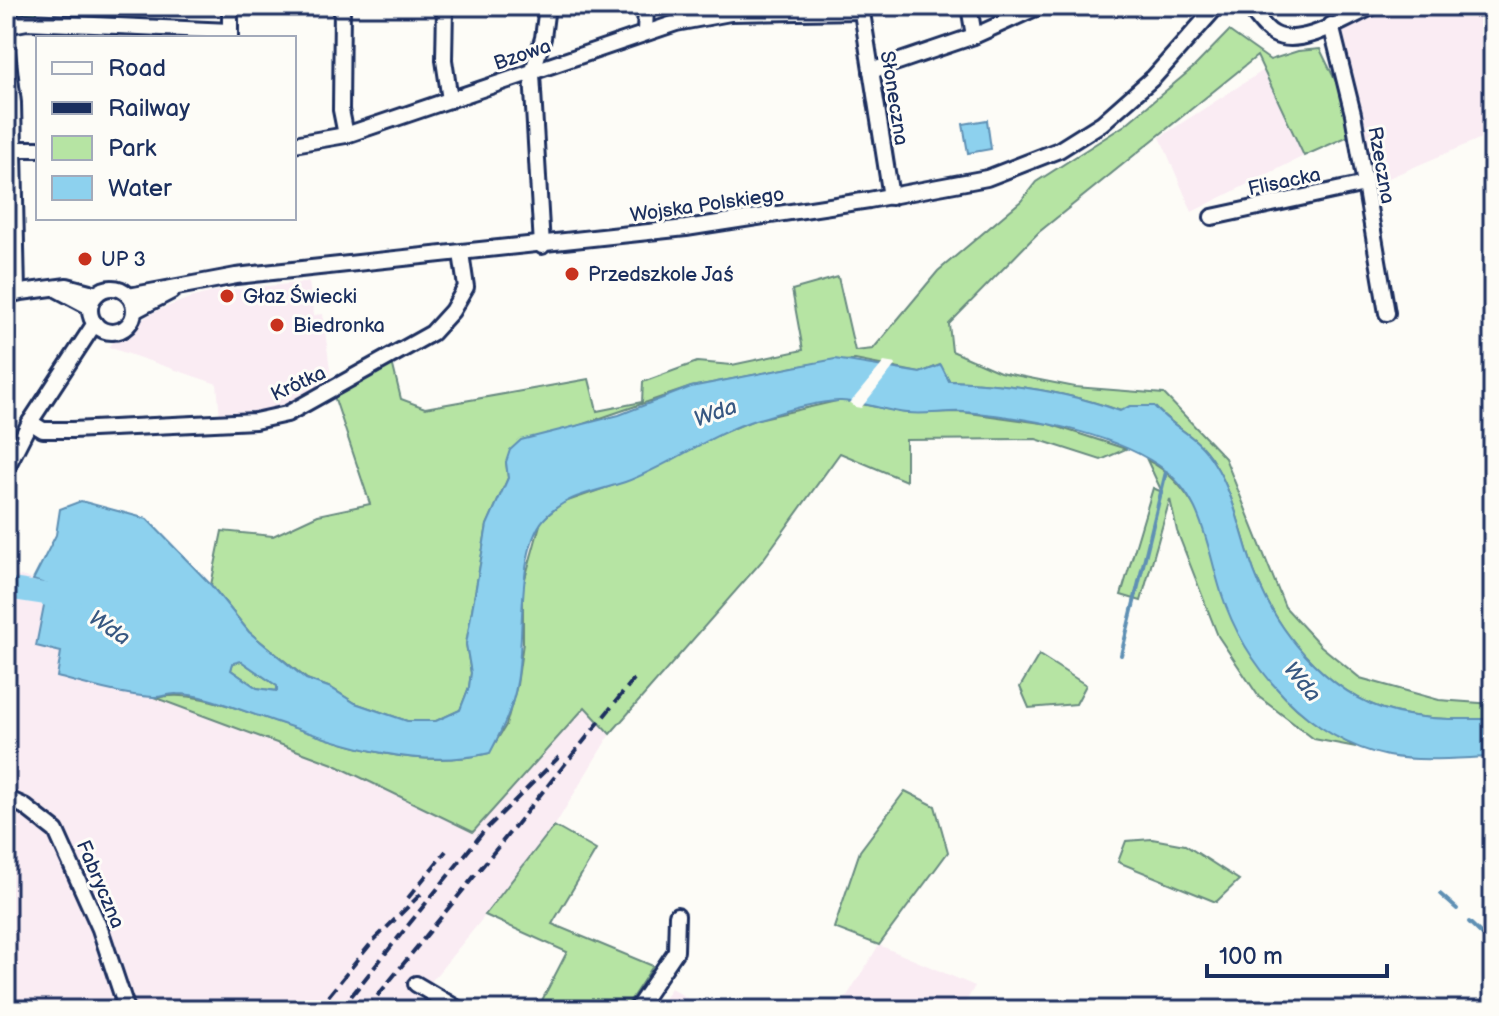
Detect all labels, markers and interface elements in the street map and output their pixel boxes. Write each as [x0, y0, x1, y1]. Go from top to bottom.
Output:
street label: Bzowa [491, 34, 554, 76]
legend [36, 36, 296, 220]
street label: Słoneczna [875, 49, 913, 147]
text: Road [108, 54, 166, 83]
text: Railway [108, 94, 190, 123]
street label: Rzeczna [1362, 125, 1400, 206]
text: Park [108, 134, 156, 163]
street label: Flisacka [1246, 163, 1323, 201]
text: Water [108, 174, 172, 203]
street label: Wojska Polskiego [628, 182, 786, 228]
place label: UP 3 [101, 248, 146, 272]
marker: UP 3 [76, 250, 94, 268]
place label: Przedszkole Jaś [588, 263, 734, 287]
marker: Przedszkole Jaś [563, 265, 581, 283]
place label: Głaz Świecki [243, 284, 357, 309]
marker: Głaz Świecki [218, 287, 236, 305]
place label: Biedronka [293, 314, 385, 338]
marker: Biedronka [268, 316, 286, 334]
street label: Krótka [267, 361, 330, 407]
water label: Wda [690, 393, 741, 434]
water label: Wda [83, 605, 135, 652]
water label: Wda [1277, 656, 1326, 707]
street label: Fabryczna [71, 837, 129, 932]
scale bar [1207, 928, 1387, 978]
text: 100 m [1219, 942, 1283, 971]

